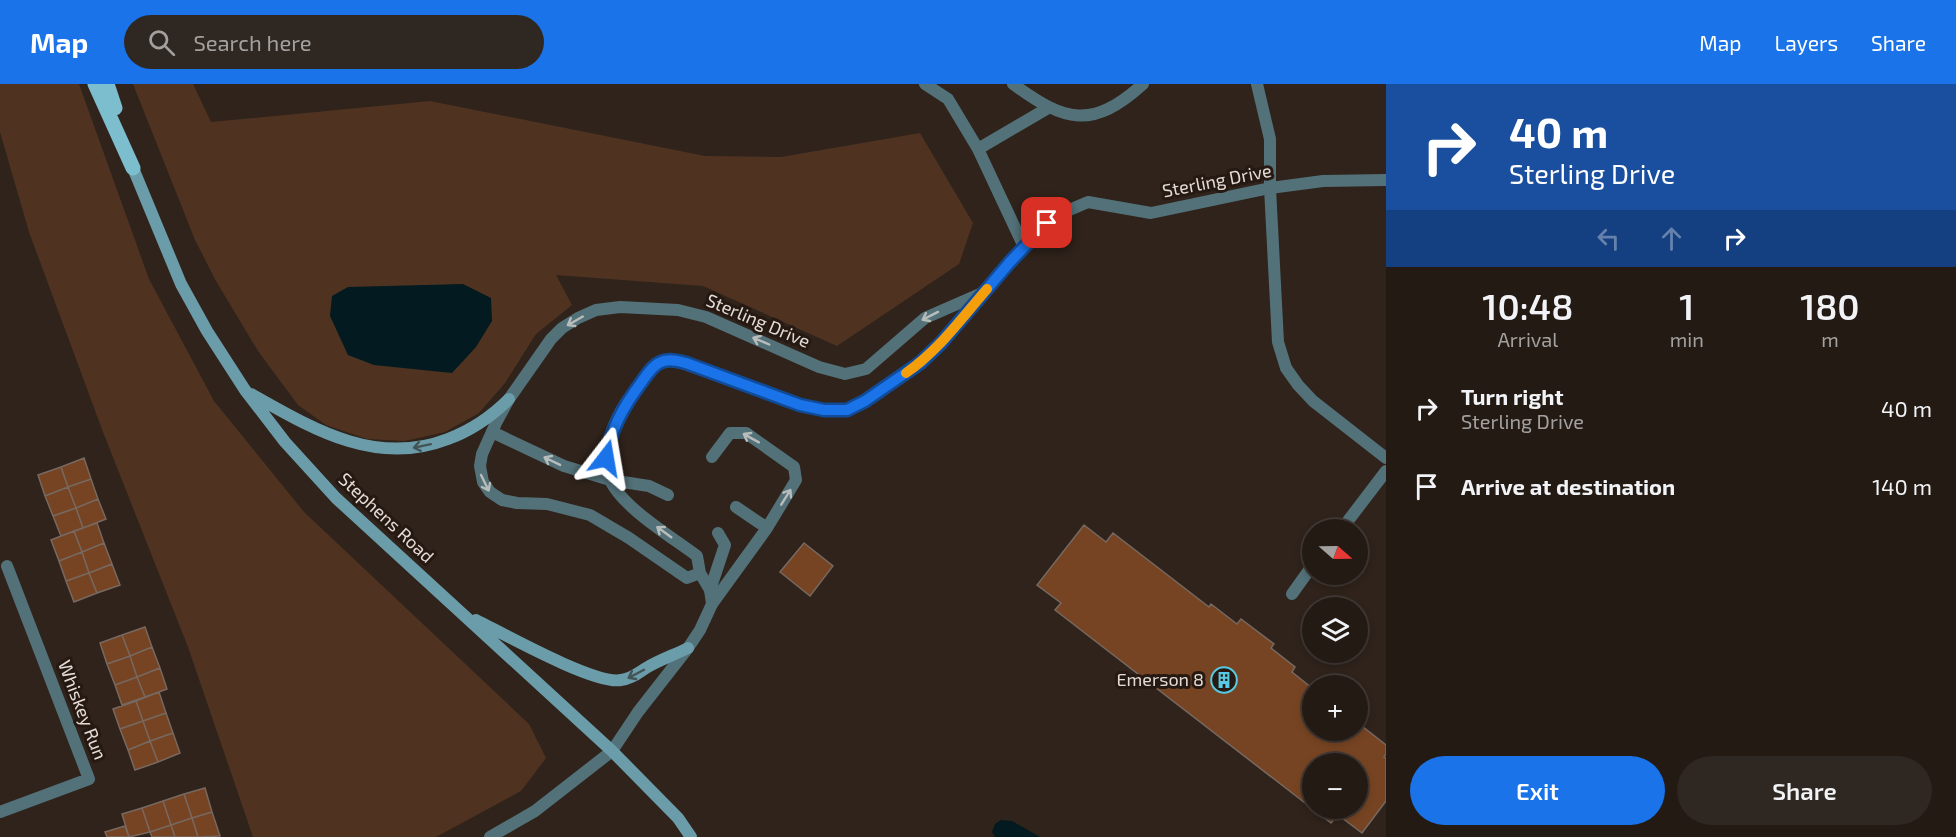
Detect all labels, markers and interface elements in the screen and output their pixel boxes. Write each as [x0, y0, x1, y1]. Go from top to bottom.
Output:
search box [124, 15, 544, 69]
text: Map [30, 25, 88, 59]
icon: search [145, 26, 178, 59]
text: Search here [193, 29, 312, 55]
text: Map [1699, 30, 1741, 55]
text: Layers [1774, 30, 1838, 55]
text: Share [1871, 30, 1926, 55]
text: 40 m [1509, 106, 1608, 156]
icon: right [1410, 108, 1488, 186]
text: Sterling Drive [1509, 157, 1675, 189]
street label: Sterling Drive [1160, 159, 1273, 201]
pin [1021, 197, 1072, 248]
icon: arrive [1030, 206, 1063, 239]
icon: left [1592, 222, 1625, 255]
icon: ahead [1655, 222, 1688, 255]
icon: right [1718, 222, 1751, 255]
text: 10:48 [1482, 284, 1573, 327]
text: 1 [1679, 284, 1694, 327]
text: 180 [1800, 284, 1860, 327]
street label: Sterling Drive [703, 288, 814, 352]
one-way arrow [922, 311, 940, 323]
one-way arrow [567, 315, 584, 327]
text: Arrival [1497, 327, 1558, 351]
text: min [1670, 327, 1704, 351]
text: m [1821, 327, 1839, 351]
one-way arrow [753, 335, 771, 347]
text: Turn right [1461, 383, 1563, 409]
icon: right [1410, 392, 1443, 425]
text: 40 m [1881, 395, 1932, 421]
text: Sterling Drive [1461, 409, 1584, 433]
position arrow [574, 426, 638, 490]
one-way arrow [743, 432, 760, 444]
one-way arrow [413, 441, 432, 452]
one-way arrow [544, 454, 562, 466]
street label: Stephens Road [335, 468, 439, 567]
icon: arrive [1410, 470, 1443, 503]
one-way arrow [479, 473, 491, 491]
text: Arrive at destination [1461, 473, 1675, 499]
text: 140 m [1872, 473, 1932, 499]
one-way arrow [780, 488, 793, 505]
north arrow [1302, 519, 1368, 585]
map controls [1302, 519, 1368, 819]
one-way arrow [657, 526, 673, 538]
button: layers [1302, 597, 1368, 663]
street label: Whiskey Run [54, 657, 112, 762]
building icon: Emerson 8 [1209, 665, 1239, 695]
place label: Emerson 8 [1117, 668, 1204, 690]
one-way arrow [627, 669, 645, 680]
button: + [1302, 675, 1368, 741]
button: − [1302, 753, 1368, 819]
button: Exit [1410, 756, 1665, 825]
button: Share [1677, 756, 1932, 825]

